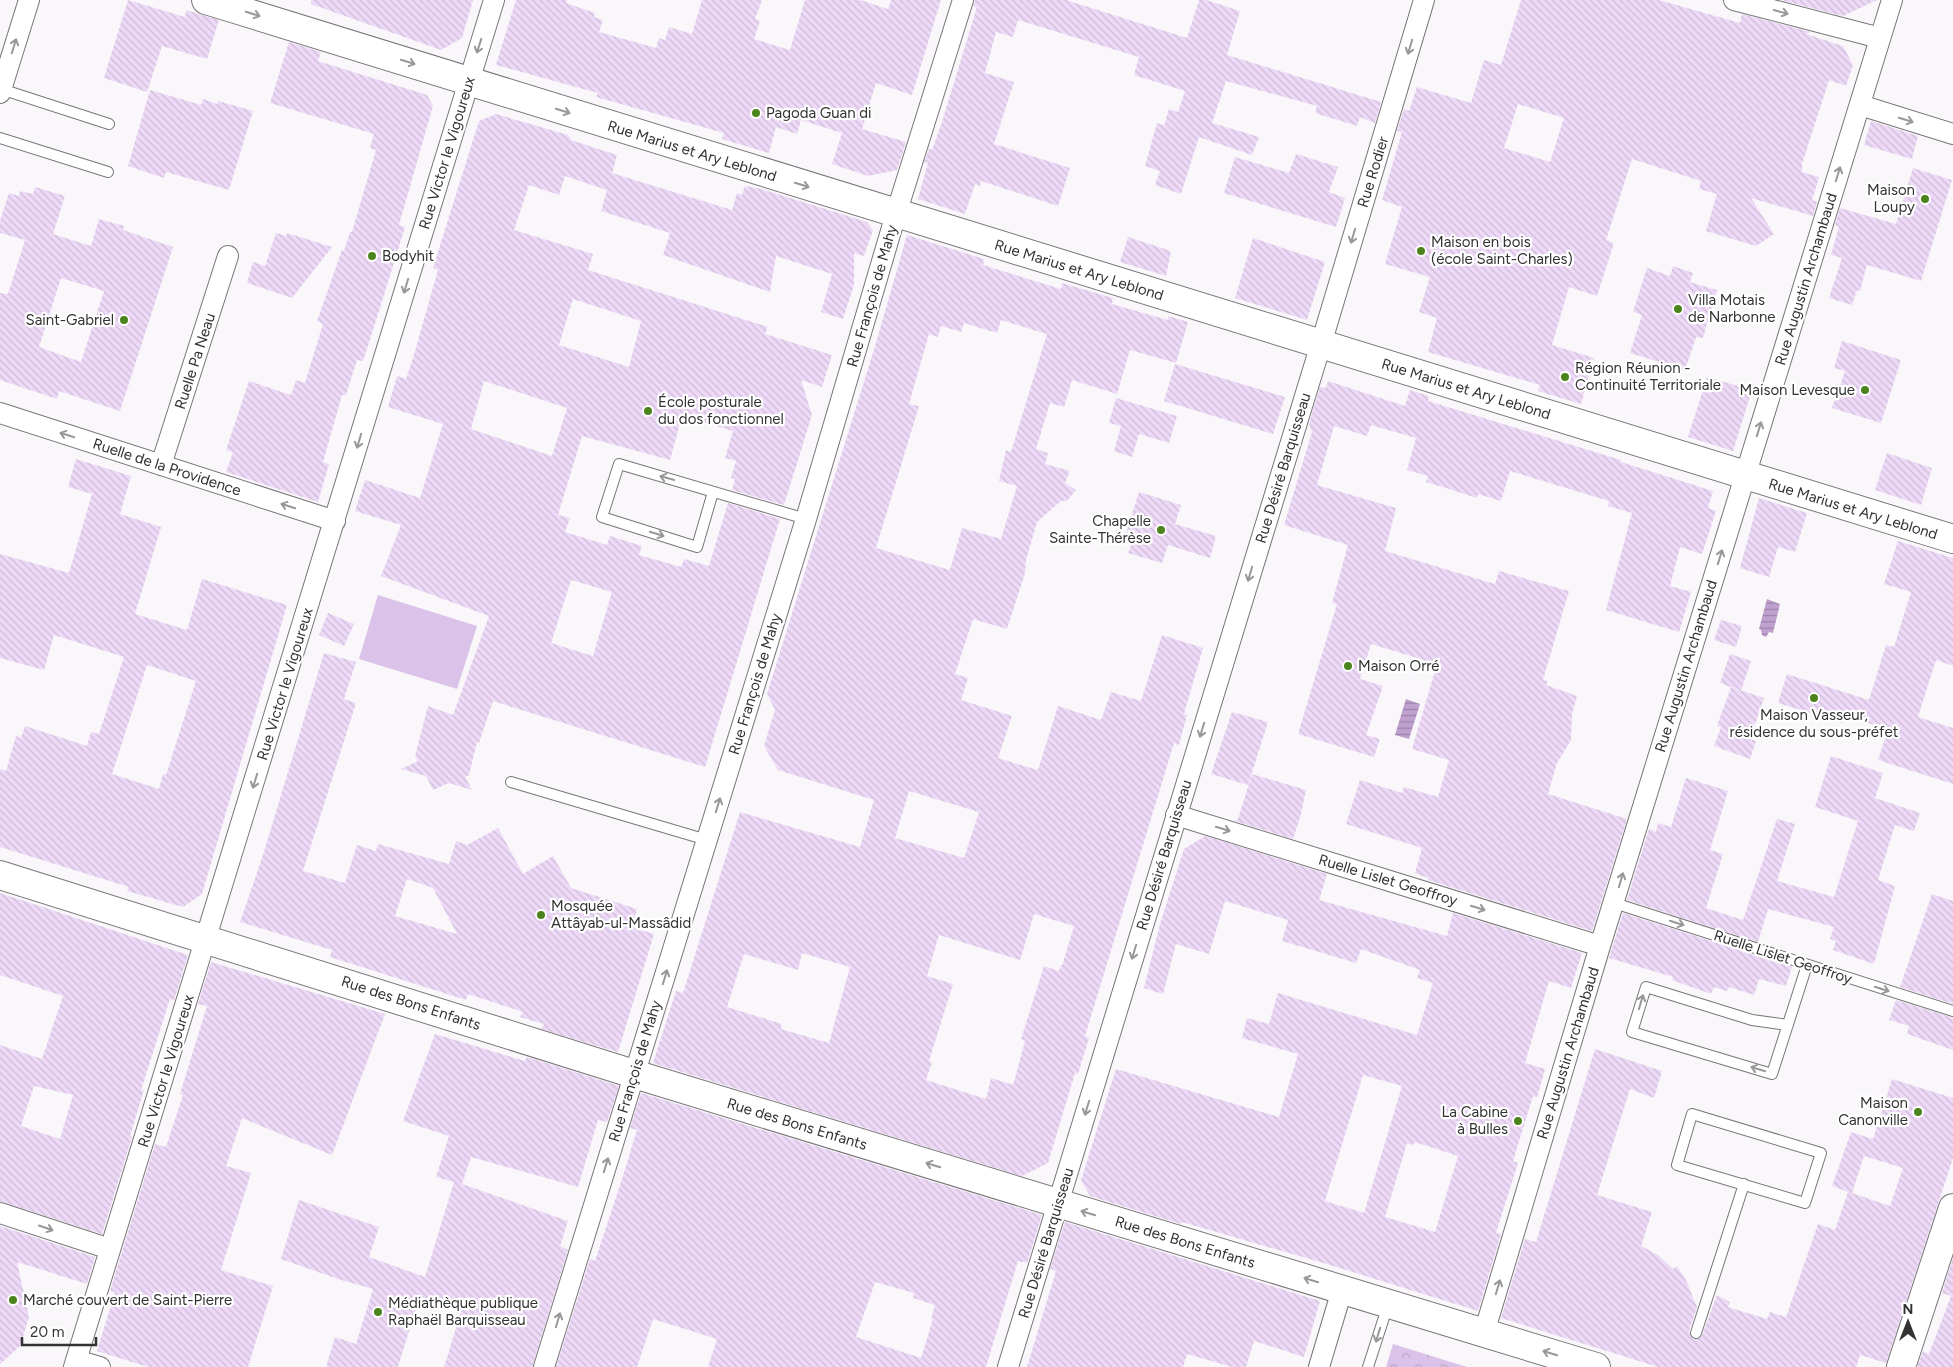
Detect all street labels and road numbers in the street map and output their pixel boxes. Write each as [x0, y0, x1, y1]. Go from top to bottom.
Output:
street label: Rue Victor le Vigoureux [415, 75, 479, 231]
street label: Rue Marius et Ary Leblond [605, 117, 779, 185]
street label: Rue Rodier [1354, 134, 1392, 210]
street label: Rue Augustin Archambaud [1771, 191, 1841, 367]
street label: Rue François de Mahy [843, 223, 901, 369]
street label: Rue Marius et Ary Leblond [992, 236, 1166, 304]
street label: Ruelle Pa Neau [171, 311, 219, 411]
street label: Rue Marius et Ary Leblond [1379, 355, 1553, 423]
street label: Rue Désiré Barquisseau [1252, 391, 1314, 545]
street label: Ruelle de la Providence [91, 435, 243, 499]
street label: Rue Marius et Ary Leblond [1766, 475, 1940, 543]
street label: Rue Augustin Archambaud [1651, 578, 1721, 754]
street label: Rue Victor le Vigoureux [253, 606, 317, 762]
street label: Rue François de Mahy [725, 611, 785, 757]
street label: Rue Désiré Barquisseau [1133, 778, 1195, 932]
street label: Ruelle Lislet Geoffroy [1316, 850, 1460, 910]
street label: Ruelle Lislet Geoffroy [1712, 926, 1855, 988]
street label: Rue Augustin Archambaud [1533, 965, 1603, 1141]
street label: Rue des Bons Enfants [339, 972, 483, 1034]
street label: Rue Victor le Vigoureux [134, 993, 198, 1149]
street label: Rue François de Mahy [605, 998, 665, 1144]
street label: Rue des Bons Enfants [725, 1094, 869, 1154]
street label: Rue Désiré Barquisseau [1015, 1166, 1077, 1320]
street label: Rue des Bons Enfants [1113, 1212, 1257, 1272]

